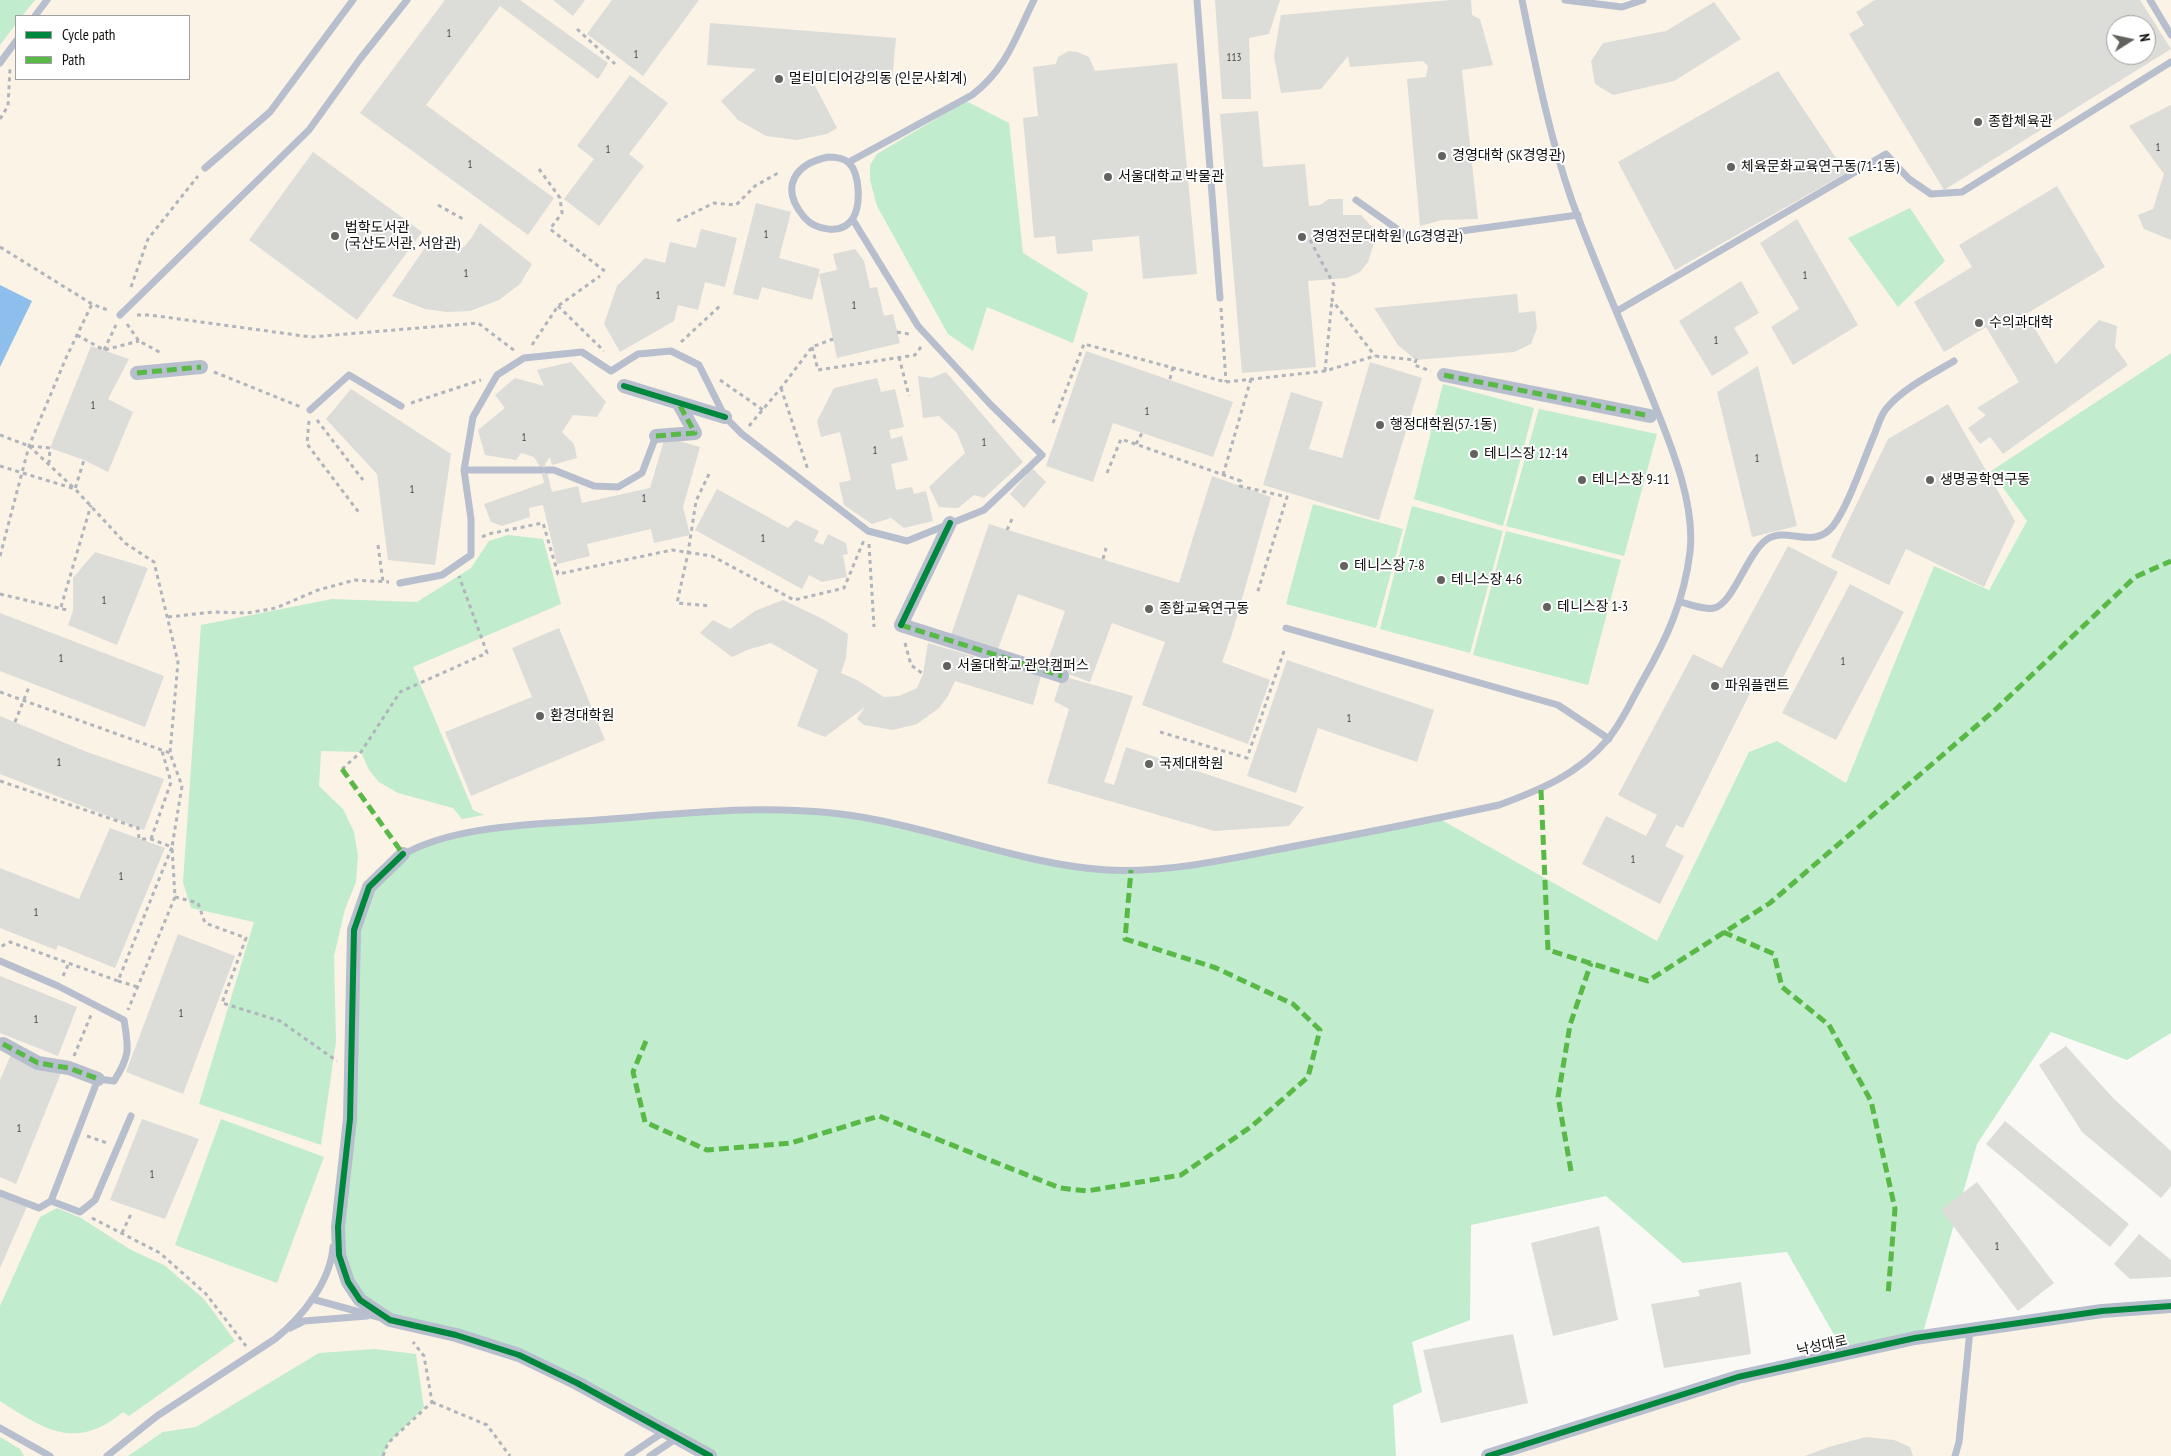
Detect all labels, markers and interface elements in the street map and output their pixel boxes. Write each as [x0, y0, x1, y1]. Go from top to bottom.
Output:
legend [15, 15, 190, 80]
north arrow [2106, 15, 2156, 65]
text: Cycle path [62, 25, 115, 44]
house number: 1 [447, 27, 451, 41]
text: N [2135, 32, 2154, 43]
house number: 1 [634, 48, 638, 62]
text: Path [62, 50, 85, 69]
house number: 113 [1227, 51, 1241, 65]
place label: 멀티미디어강의동 (인문사회계) [789, 71, 966, 87]
marker: 멀티미디어강의동 (인문사회계) [773, 73, 785, 85]
place label: 종합체육관 [1988, 114, 2052, 130]
marker: 종합체육관 [1972, 116, 1984, 128]
house number: 1 [2156, 141, 2160, 155]
house number: 1 [606, 143, 610, 157]
place label: 경영대학 (SK경영관) [1452, 148, 1565, 164]
marker: 경영대학 (SK경영관) [1436, 150, 1448, 162]
house number: 1 [468, 158, 472, 172]
place label: 체육문화교육연구동(71-1동) [1741, 159, 1899, 175]
marker: 체육문화교육연구동(71-1동) [1725, 161, 1737, 173]
place label: 서울대학교 박물관 [1118, 169, 1224, 185]
marker: 서울대학교 박물관 [1102, 171, 1114, 183]
place label: 법학도서관 (국산도서관, 서암관) [345, 220, 460, 252]
house number: 1 [764, 228, 768, 242]
place label: 경영전문대학원 (LG경영관) [1312, 229, 1462, 245]
marker: 법학도서관 (국산도서관, 서암관) [329, 230, 341, 242]
marker: 경영전문대학원 (LG경영관) [1296, 231, 1308, 243]
house number: 1 [464, 267, 468, 281]
house number: 1 [1803, 269, 1807, 283]
house number: 1 [656, 289, 660, 303]
house number: 1 [852, 299, 856, 313]
place label: 수의과대학 [1989, 315, 2053, 331]
marker: 수의과대학 [1973, 317, 1985, 329]
house number: 1 [1714, 334, 1718, 348]
house number: 1 [91, 399, 95, 413]
house number: 1 [1145, 405, 1149, 419]
place label: 행정대학원(57-1동) [1390, 417, 1496, 433]
marker: 행정대학원(57-1동) [1374, 419, 1386, 431]
house number: 1 [522, 431, 526, 445]
house number: 1 [982, 436, 986, 450]
house number: 1 [873, 444, 877, 458]
place label: 테니스장 12-14 [1484, 446, 1568, 462]
marker: 테니스장 12-14 [1468, 448, 1480, 460]
house number: 1 [1755, 452, 1759, 466]
place label: 테니스장 9-11 [1592, 472, 1669, 488]
place label: 생명공학연구동 [1940, 472, 2030, 488]
marker: 테니스장 9-11 [1576, 474, 1588, 486]
marker: 생명공학연구동 [1924, 474, 1936, 486]
house number: 1 [410, 483, 414, 497]
house number: 1 [642, 492, 646, 506]
house number: 1 [761, 532, 765, 546]
place label: 테니스장 7-8 [1354, 558, 1424, 574]
marker: 테니스장 7-8 [1338, 560, 1350, 572]
place label: 테니스장 4-6 [1451, 572, 1522, 588]
marker: 테니스장 4-6 [1435, 574, 1447, 586]
house number: 1 [102, 594, 106, 608]
place label: 테니스장 1-3 [1557, 599, 1628, 615]
place label: 종합교육연구동 [1159, 601, 1249, 617]
marker: 테니스장 1-3 [1541, 601, 1553, 613]
marker: 종합교육연구동 [1143, 603, 1155, 615]
house number: 1 [59, 652, 63, 666]
house number: 1 [1841, 655, 1845, 669]
place label: 서울대학교 관악캠퍼스 [957, 658, 1089, 674]
marker: 서울대학교 관악캠퍼스 [941, 660, 953, 672]
place label: 파워플랜트 [1725, 678, 1789, 694]
marker: 파워플랜트 [1709, 680, 1721, 692]
place label: 환경대학원 [550, 708, 614, 724]
marker: 환경대학원 [534, 710, 546, 722]
house number: 1 [1347, 712, 1351, 726]
house number: 1 [57, 756, 61, 770]
place label: 국제대학원 [1159, 756, 1223, 772]
marker: 국제대학원 [1143, 758, 1155, 770]
house number: 1 [1631, 853, 1635, 867]
house number: 1 [119, 870, 123, 884]
house number: 1 [34, 906, 38, 920]
house number: 1 [179, 1007, 183, 1021]
house number: 1 [34, 1013, 38, 1027]
house number: 1 [17, 1122, 21, 1136]
house number: 1 [150, 1168, 154, 1182]
house number: 1 [1995, 1240, 1999, 1254]
street label: 낙성대로 [1795, 1332, 1849, 1360]

